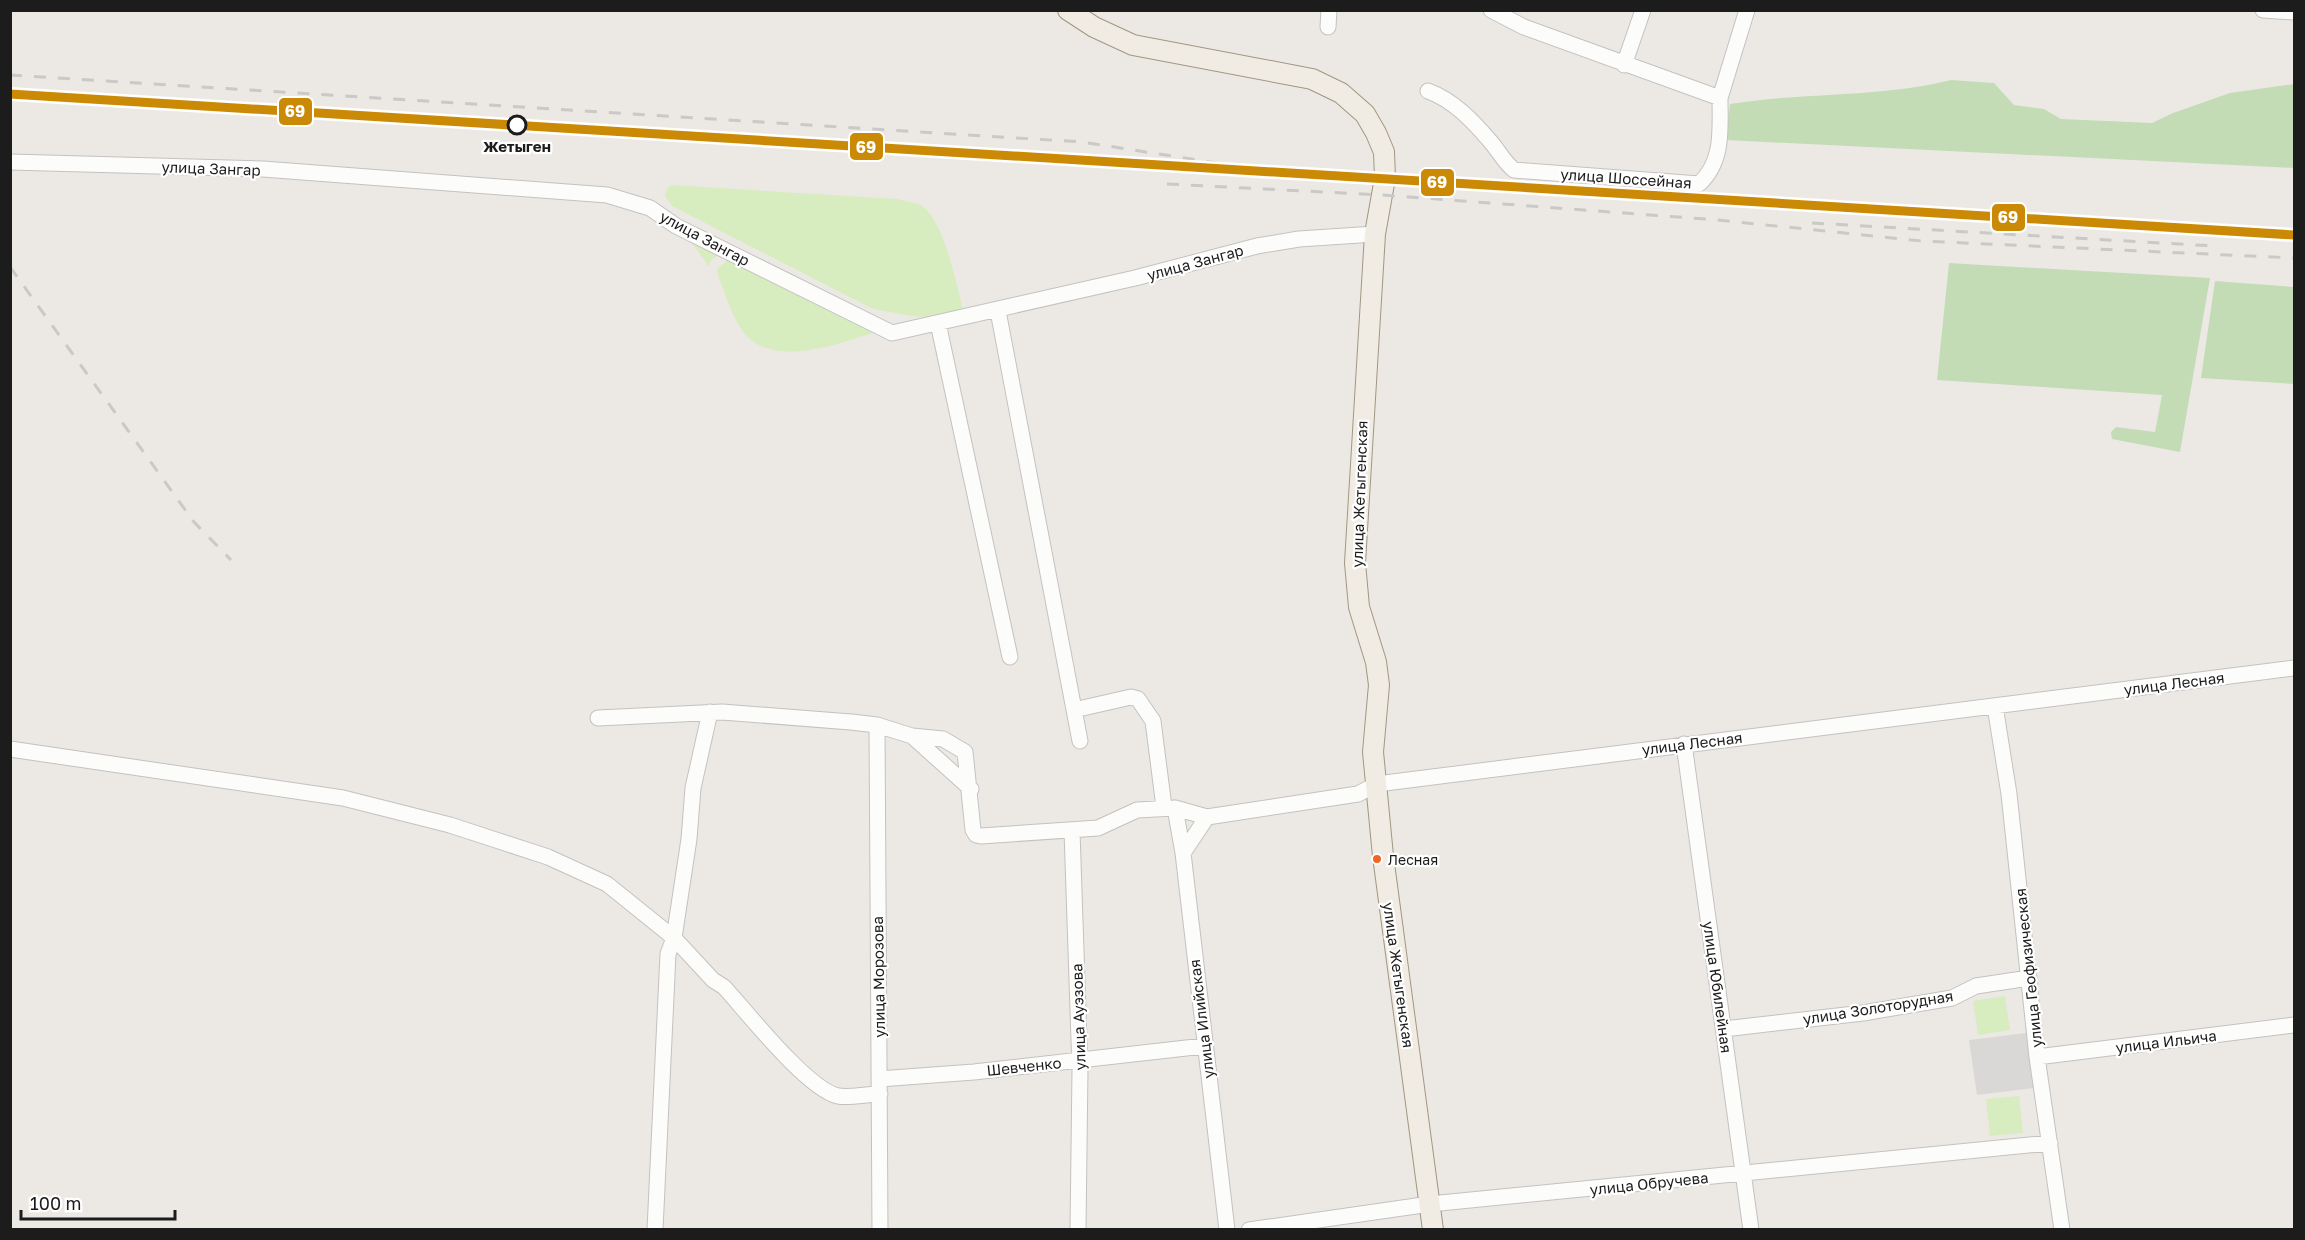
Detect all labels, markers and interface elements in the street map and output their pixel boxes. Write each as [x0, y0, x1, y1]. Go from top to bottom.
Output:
line badge: 69 [278, 97, 313, 126]
text: 69 [285, 101, 305, 121]
marker: Жетыген [507, 115, 527, 135]
line badge: 69 [849, 132, 884, 161]
place label: Жетыген [483, 137, 551, 155]
text: 69 [856, 137, 876, 157]
street label: улица Зангар [161, 157, 261, 179]
street label: улица Шоссейная [1560, 164, 1692, 192]
line badge: 69 [1420, 168, 1455, 197]
text: 69 [1427, 172, 1447, 192]
line badge: 69 [1991, 203, 2026, 232]
street label: улица Зангар [657, 207, 753, 269]
text: 69 [1998, 207, 2018, 227]
street label: улица Зангар [1145, 240, 1245, 284]
street label: улица Жетыгенская [1347, 420, 1371, 568]
street label: улица Лесная [2123, 668, 2225, 698]
street label: улица Лесная [1641, 728, 1743, 758]
place label: Лесная [1388, 851, 1438, 868]
marker: Лесная [1371, 853, 1383, 865]
street label: улица Геофизическая [2011, 887, 2045, 1049]
street label: улица Жетыгенская [1380, 901, 1418, 1049]
street label: улица Морозова [868, 916, 888, 1038]
street label: улица Юбилейная [1700, 920, 1736, 1054]
street label: улица Илийская [1185, 958, 1217, 1080]
street label: улица Ауэзова [1067, 963, 1089, 1071]
street label: улица Золоторудная [1801, 986, 1955, 1028]
street label: улица Ильича [2114, 1026, 2218, 1056]
street label: Шевченко [986, 1053, 1062, 1079]
street label: улица Обручева [1589, 1168, 1709, 1198]
scale bar [21, 1183, 176, 1221]
text: 100 m [30, 1192, 81, 1214]

